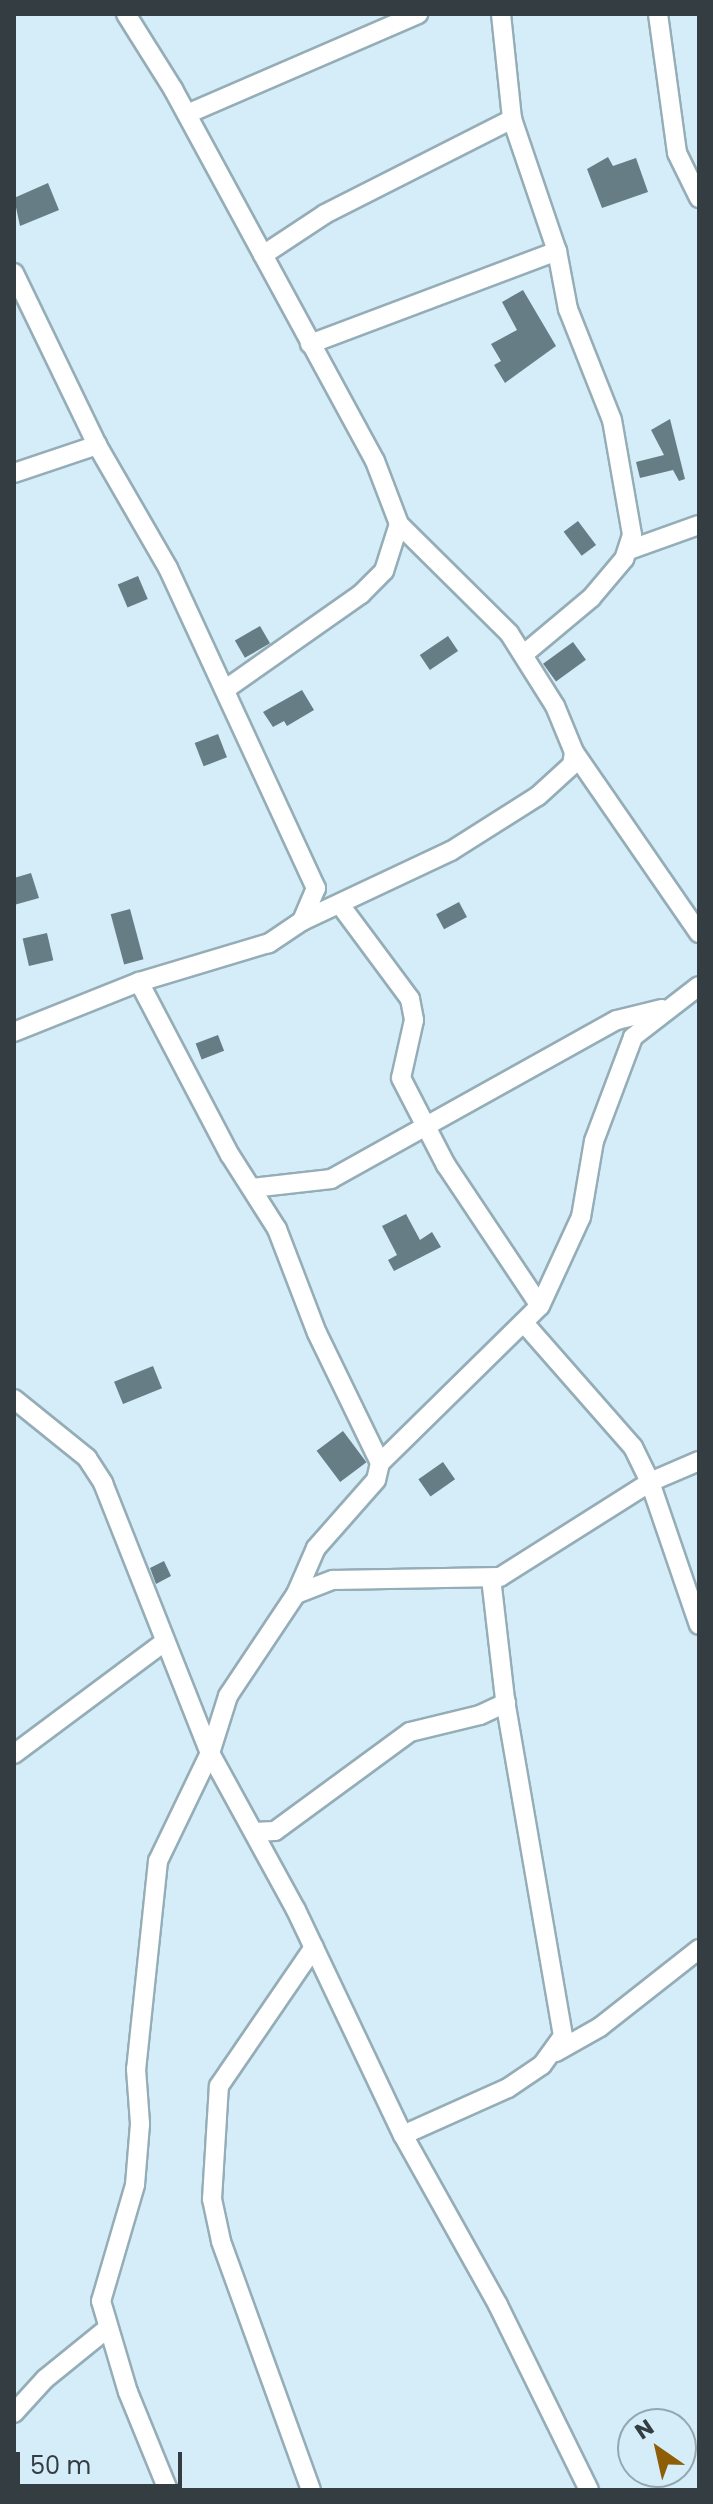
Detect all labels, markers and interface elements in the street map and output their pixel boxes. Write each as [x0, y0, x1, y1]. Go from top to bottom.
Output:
north arrow [617, 2408, 697, 2488]
text: N [629, 2412, 660, 2447]
scale bar [20, 2436, 186, 2486]
text: 50 m [30, 2449, 91, 2482]

